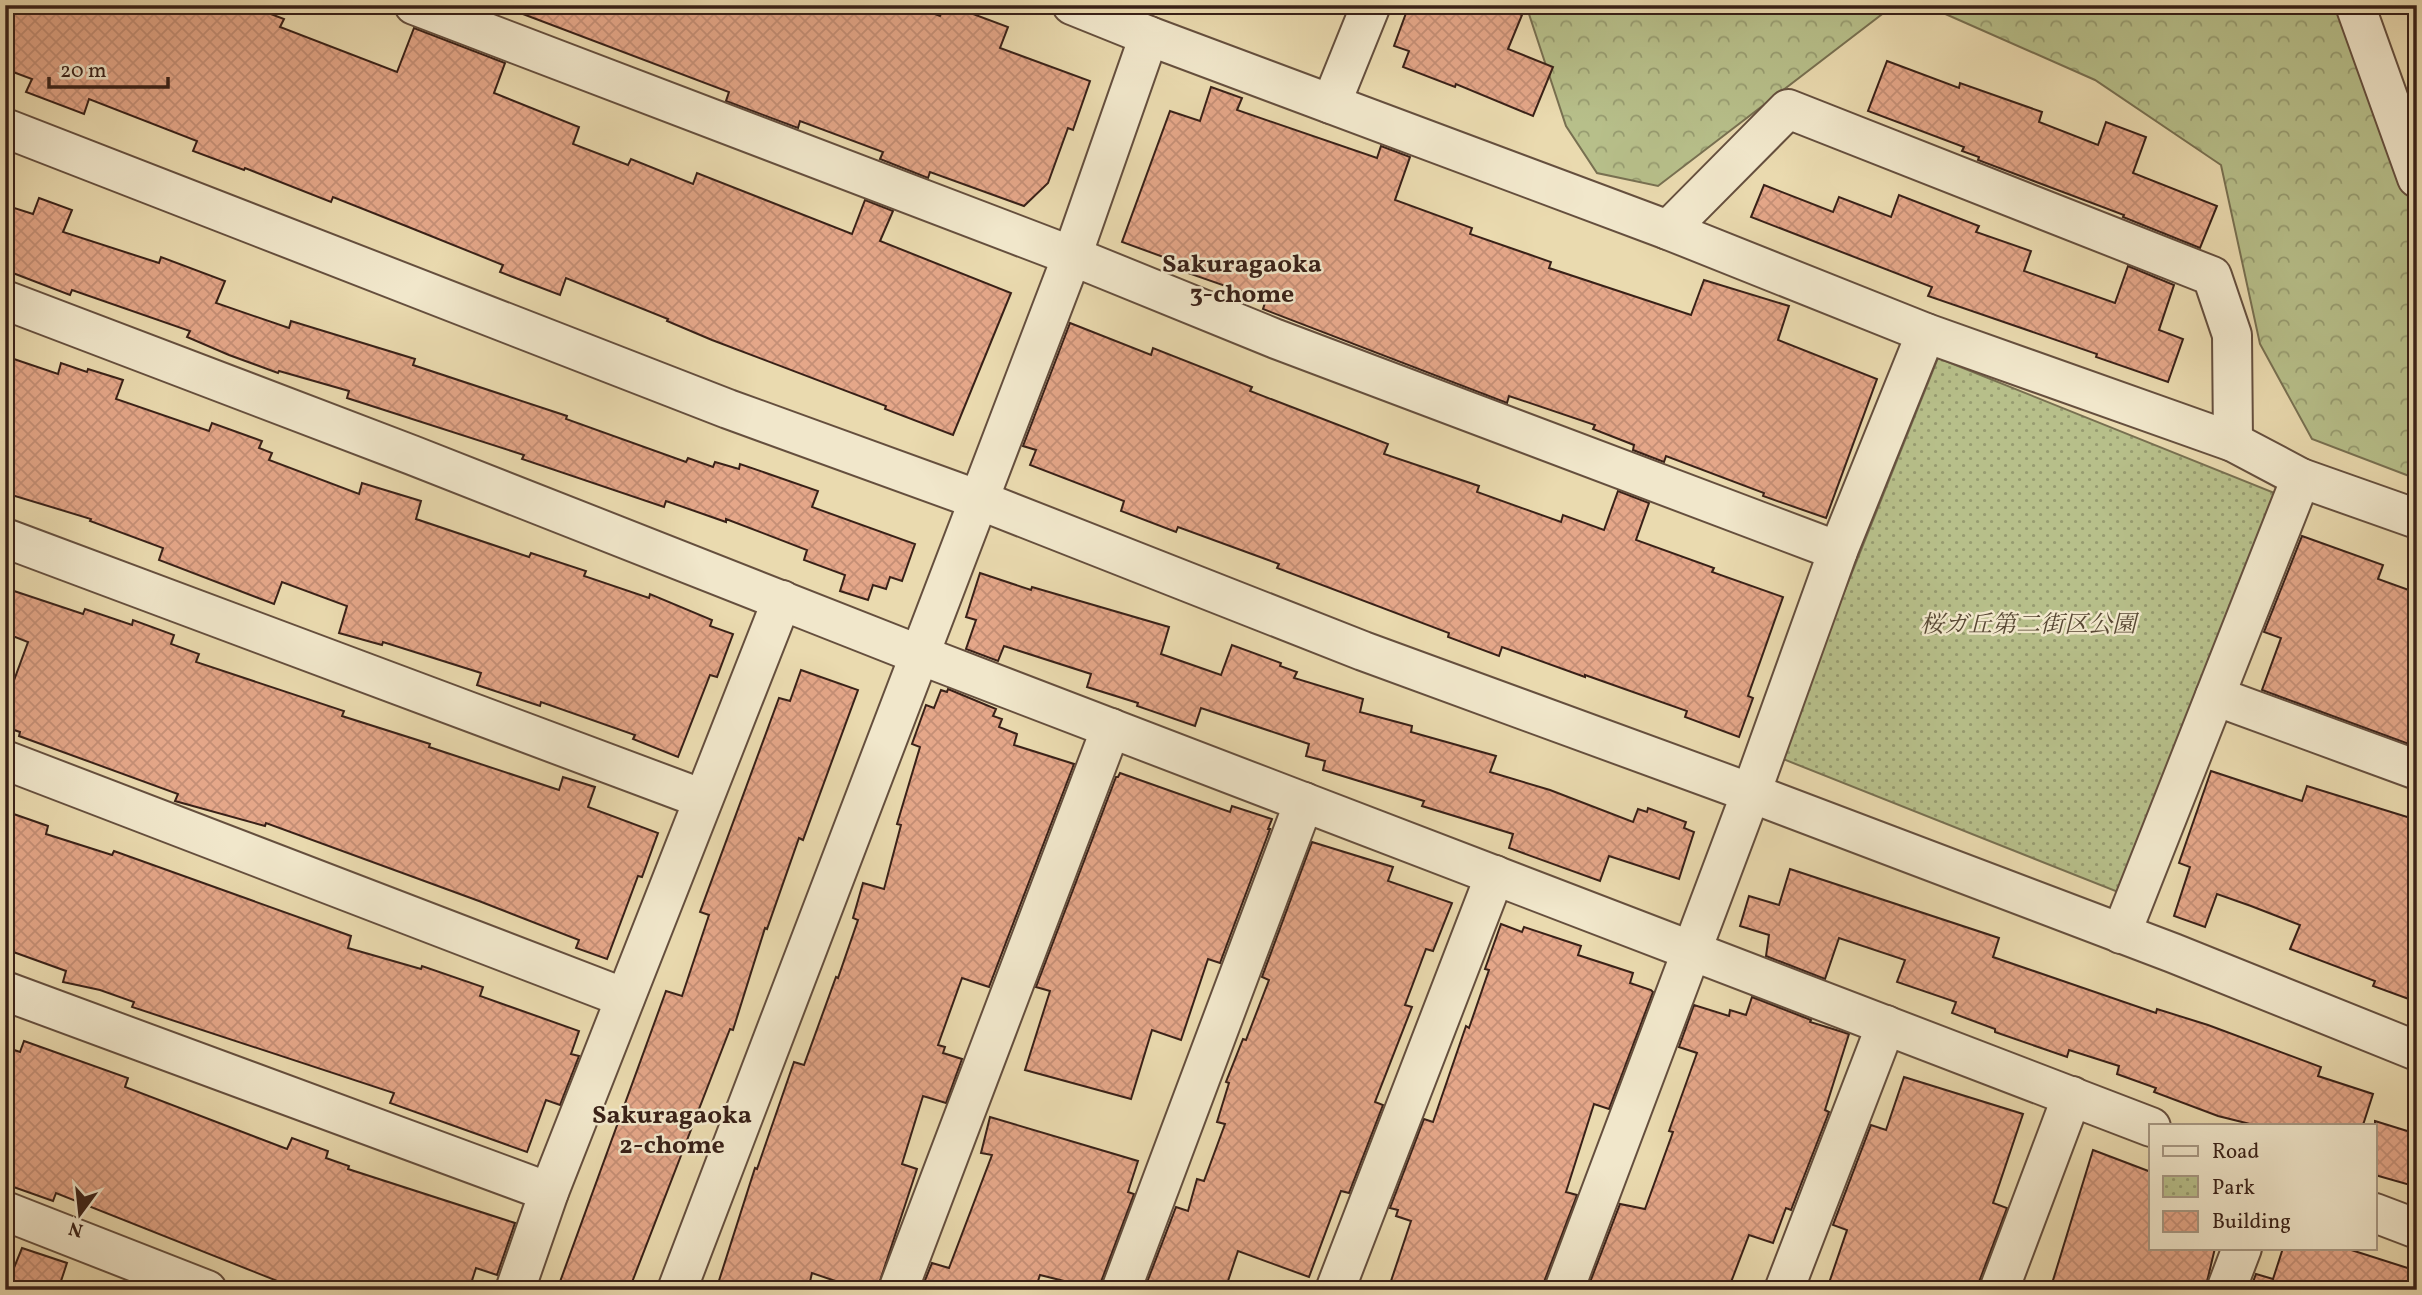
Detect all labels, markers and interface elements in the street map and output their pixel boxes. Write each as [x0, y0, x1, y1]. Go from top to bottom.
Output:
scale bar [49, 46, 168, 90]
text: 20 m [60, 57, 106, 86]
district label: Sakuragaoka 3-chome [1162, 247, 1322, 313]
park label: 桜ガ丘第二街区公園 [1920, 609, 2140, 643]
district label: Sakuragaoka 2-chome [592, 1098, 752, 1164]
legend [2149, 1124, 2376, 1250]
text: Road [2212, 1138, 2259, 1167]
text: Park [2212, 1174, 2255, 1203]
north arrow [46, 1180, 116, 1250]
text: Building [2212, 1208, 2291, 1237]
text: N [66, 1214, 86, 1243]

